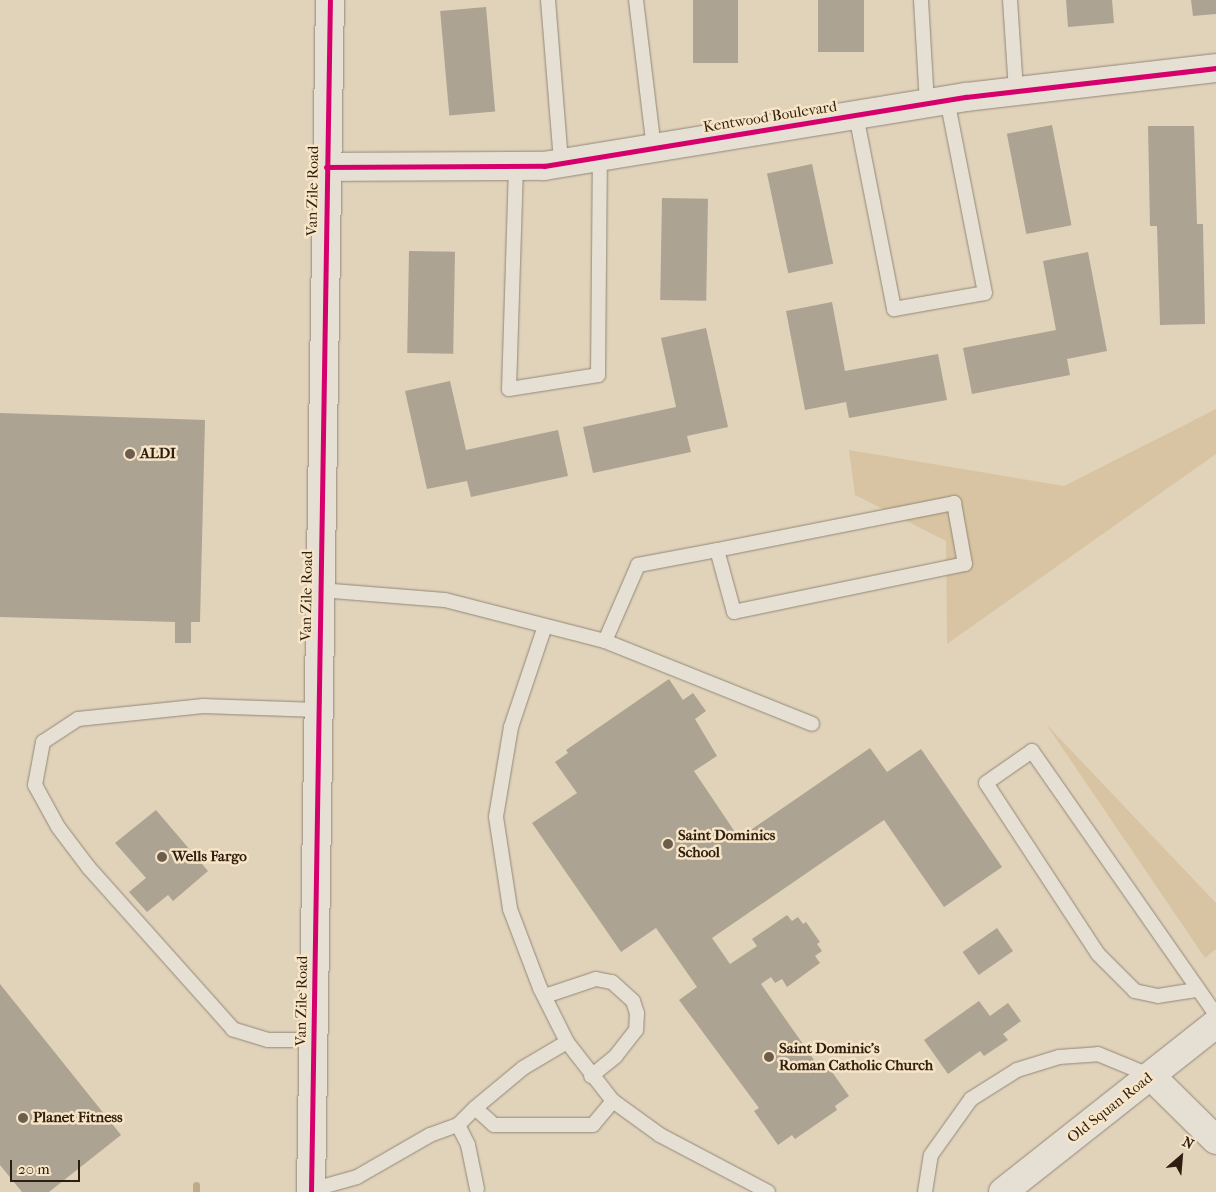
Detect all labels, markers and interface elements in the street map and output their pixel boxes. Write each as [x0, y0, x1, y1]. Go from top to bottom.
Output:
street label: Kentwood Boulevard [702, 98, 838, 136]
street label: Van Zile Road [303, 146, 323, 236]
place label: ALDI [140, 445, 176, 463]
marker: ALDI [124, 448, 136, 460]
street label: Van Zile Road [297, 551, 317, 641]
place label: Saint Dominics School [678, 826, 775, 861]
marker: Saint Dominics School [662, 838, 674, 850]
place label: Wells Fargo [172, 848, 247, 866]
marker: Wells Fargo [156, 851, 168, 863]
street label: Van Zile Road [292, 956, 312, 1046]
place label: Saint Dominic's Roman Catholic Church [779, 1039, 933, 1074]
marker: Saint Dominic's Roman Catholic Church [763, 1051, 775, 1063]
street label: Old Squan Road [1064, 1069, 1156, 1147]
place label: Planet Fitness [33, 1109, 123, 1127]
marker: Planet Fitness [17, 1112, 29, 1124]
north arrow [1156, 1132, 1206, 1182]
text: N [1179, 1133, 1197, 1153]
scale bar [12, 1150, 82, 1182]
text: 20 m [18, 1160, 50, 1178]

